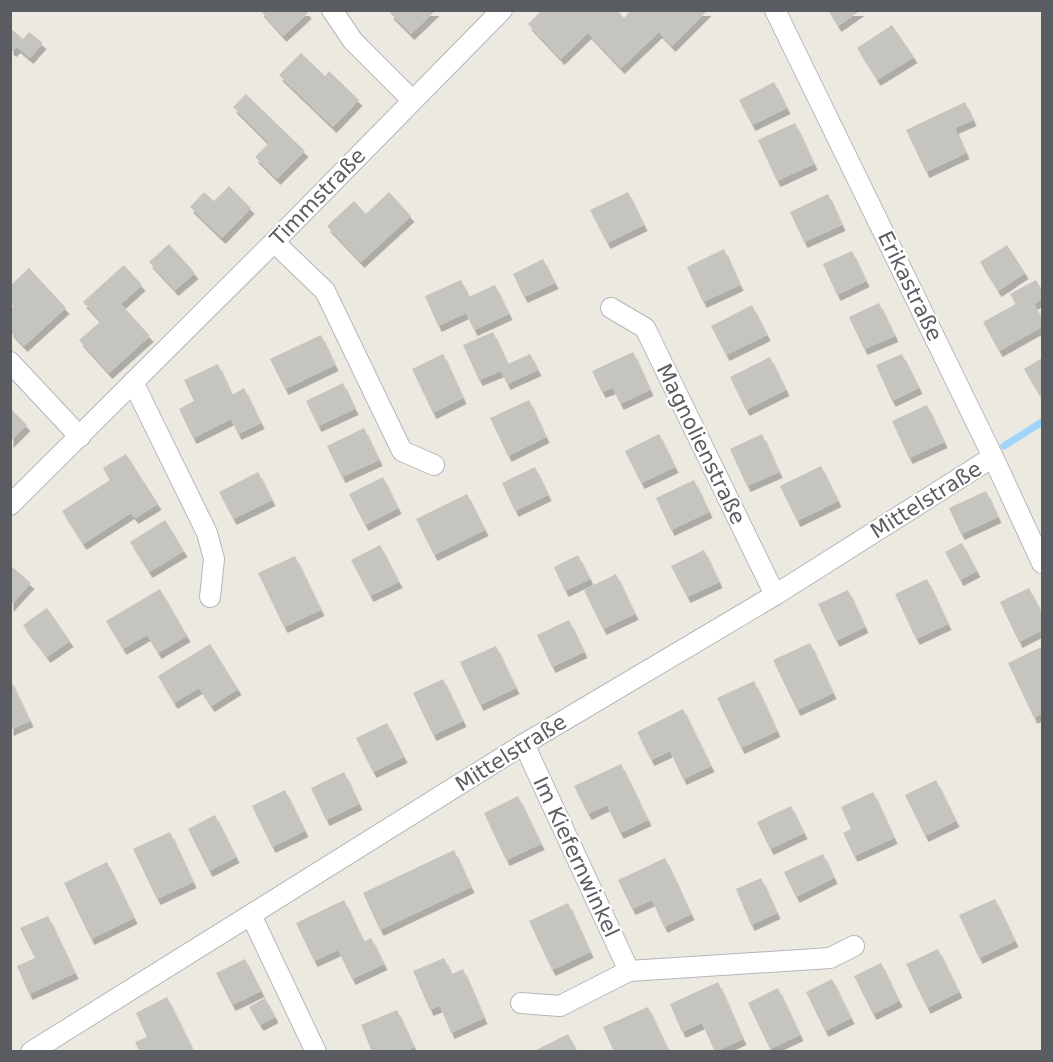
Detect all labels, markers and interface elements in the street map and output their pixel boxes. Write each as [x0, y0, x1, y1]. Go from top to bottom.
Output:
street label: Timmstraße [265, 143, 370, 251]
street label: Erikastraße [873, 227, 947, 345]
street label: Magnolienstraße [652, 360, 750, 528]
street label: Mittelstraße [866, 456, 986, 544]
street label: Mittelstraße [451, 709, 571, 797]
street label: Im Kiefernwinkel [528, 773, 624, 941]

